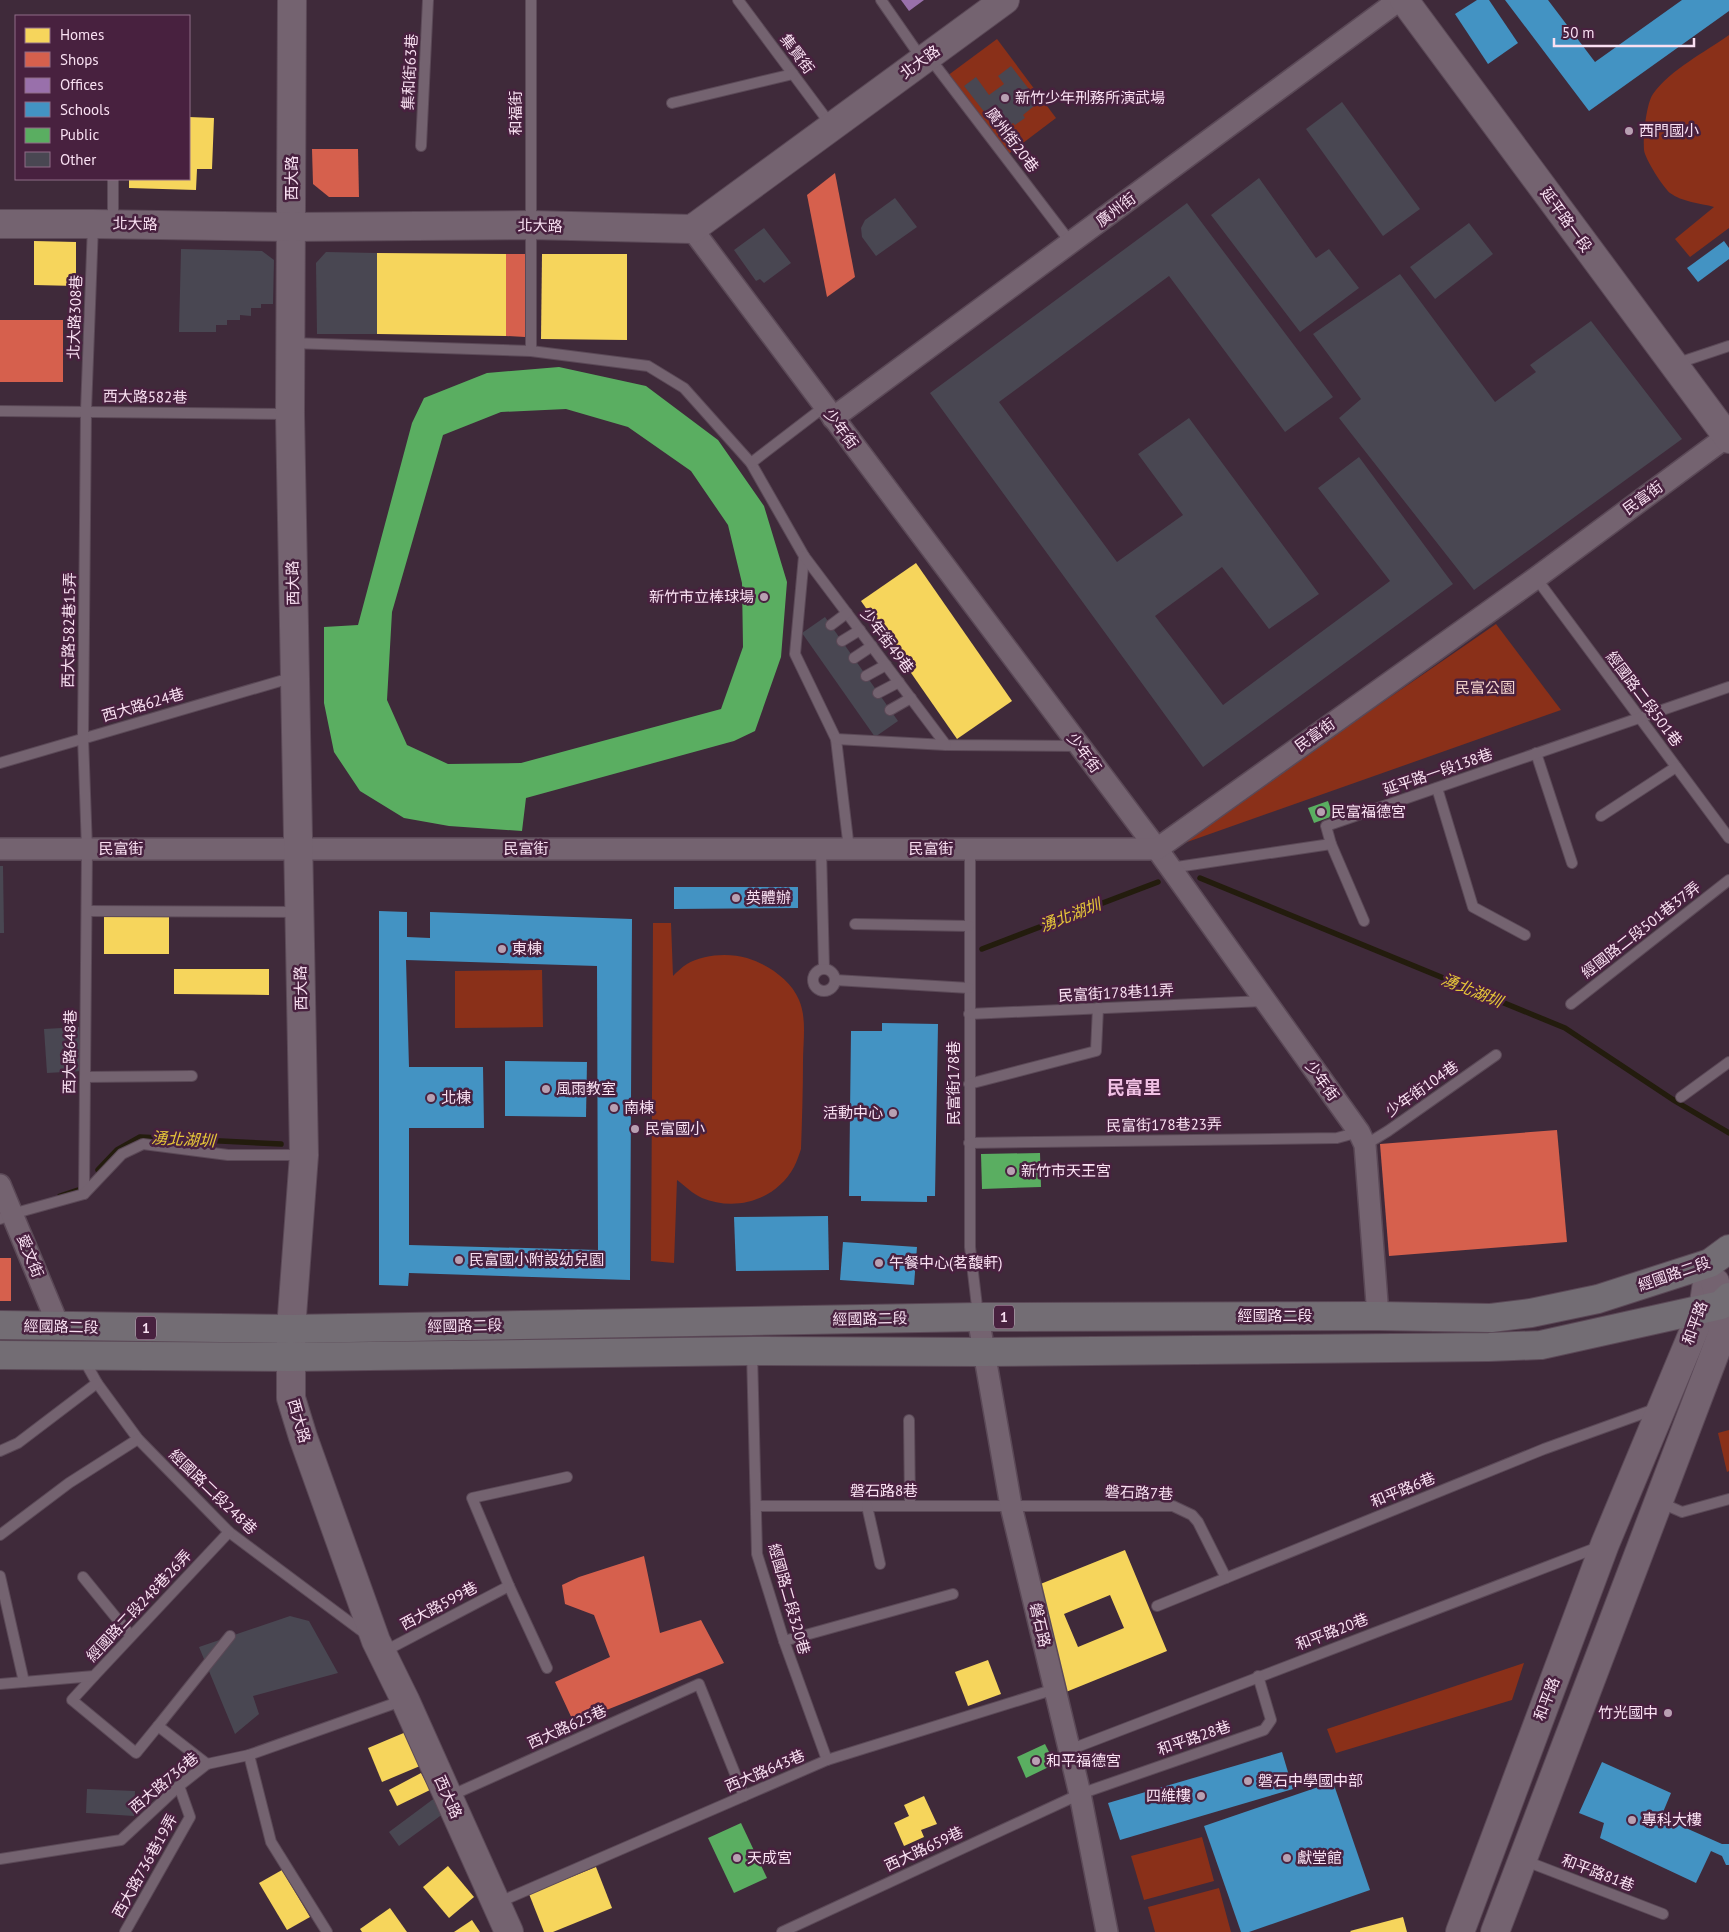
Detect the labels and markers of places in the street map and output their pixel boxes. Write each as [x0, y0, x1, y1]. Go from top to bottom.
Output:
place label: 新竹少年刑務所演武場 [1015, 88, 1165, 107]
marker: 新竹少年刑務所演武場 [999, 92, 1011, 104]
place label: 西門國小 [1639, 121, 1699, 140]
marker: 西門國小 [1623, 125, 1635, 137]
place label: 新竹市立棒球場 [649, 587, 754, 606]
marker: 新竹市立棒球場 [758, 591, 770, 603]
place label: 民富福德宮 [1331, 802, 1406, 821]
marker: 民富福德宮 [1315, 806, 1327, 818]
place label: 英體辦 [746, 888, 791, 907]
marker: 英體辦 [730, 892, 742, 904]
place label: 東棟 [512, 939, 542, 958]
marker: 東棟 [496, 943, 508, 955]
place label: 風雨教室 [556, 1079, 616, 1098]
marker: 風雨教室 [540, 1083, 552, 1095]
place label: 北棟 [441, 1088, 471, 1107]
marker: 北棟 [425, 1092, 437, 1104]
place label: 南棟 [624, 1098, 654, 1117]
marker: 南棟 [608, 1102, 620, 1114]
place label: 活動中心 [823, 1103, 883, 1122]
marker: 活動中心 [887, 1107, 899, 1119]
place label: 民富國小 [645, 1119, 705, 1138]
marker: 民富國小 [629, 1123, 641, 1135]
place label: 新竹市天王宮 [1021, 1161, 1111, 1180]
marker: 新竹市天王宮 [1005, 1165, 1017, 1177]
place label: 民富國小附設幼兒園 [469, 1250, 604, 1269]
place label: 午餐中心(茗馥軒) [889, 1253, 1002, 1272]
marker: 民富國小附設幼兒園 [453, 1254, 465, 1266]
marker: 午餐中心(茗馥軒) [873, 1257, 885, 1269]
place label: 竹光國中 [1598, 1703, 1658, 1722]
marker: 竹光國中 [1662, 1707, 1674, 1719]
place label: 和平福德宮 [1046, 1751, 1121, 1770]
marker: 和平福德宮 [1030, 1755, 1042, 1767]
place label: 磐石中學國中部 [1258, 1771, 1363, 1790]
marker: 磐石中學國中部 [1242, 1775, 1254, 1787]
place label: 四維樓 [1146, 1786, 1191, 1805]
marker: 四維樓 [1195, 1790, 1207, 1802]
place label: 專科大樓 [1642, 1810, 1702, 1829]
marker: 專科大樓 [1626, 1814, 1638, 1826]
place label: 天成宮 [747, 1848, 792, 1867]
place label: 獻堂館 [1297, 1848, 1342, 1867]
marker: 天成宮 [731, 1852, 743, 1864]
marker: 獻堂館 [1281, 1852, 1293, 1864]

